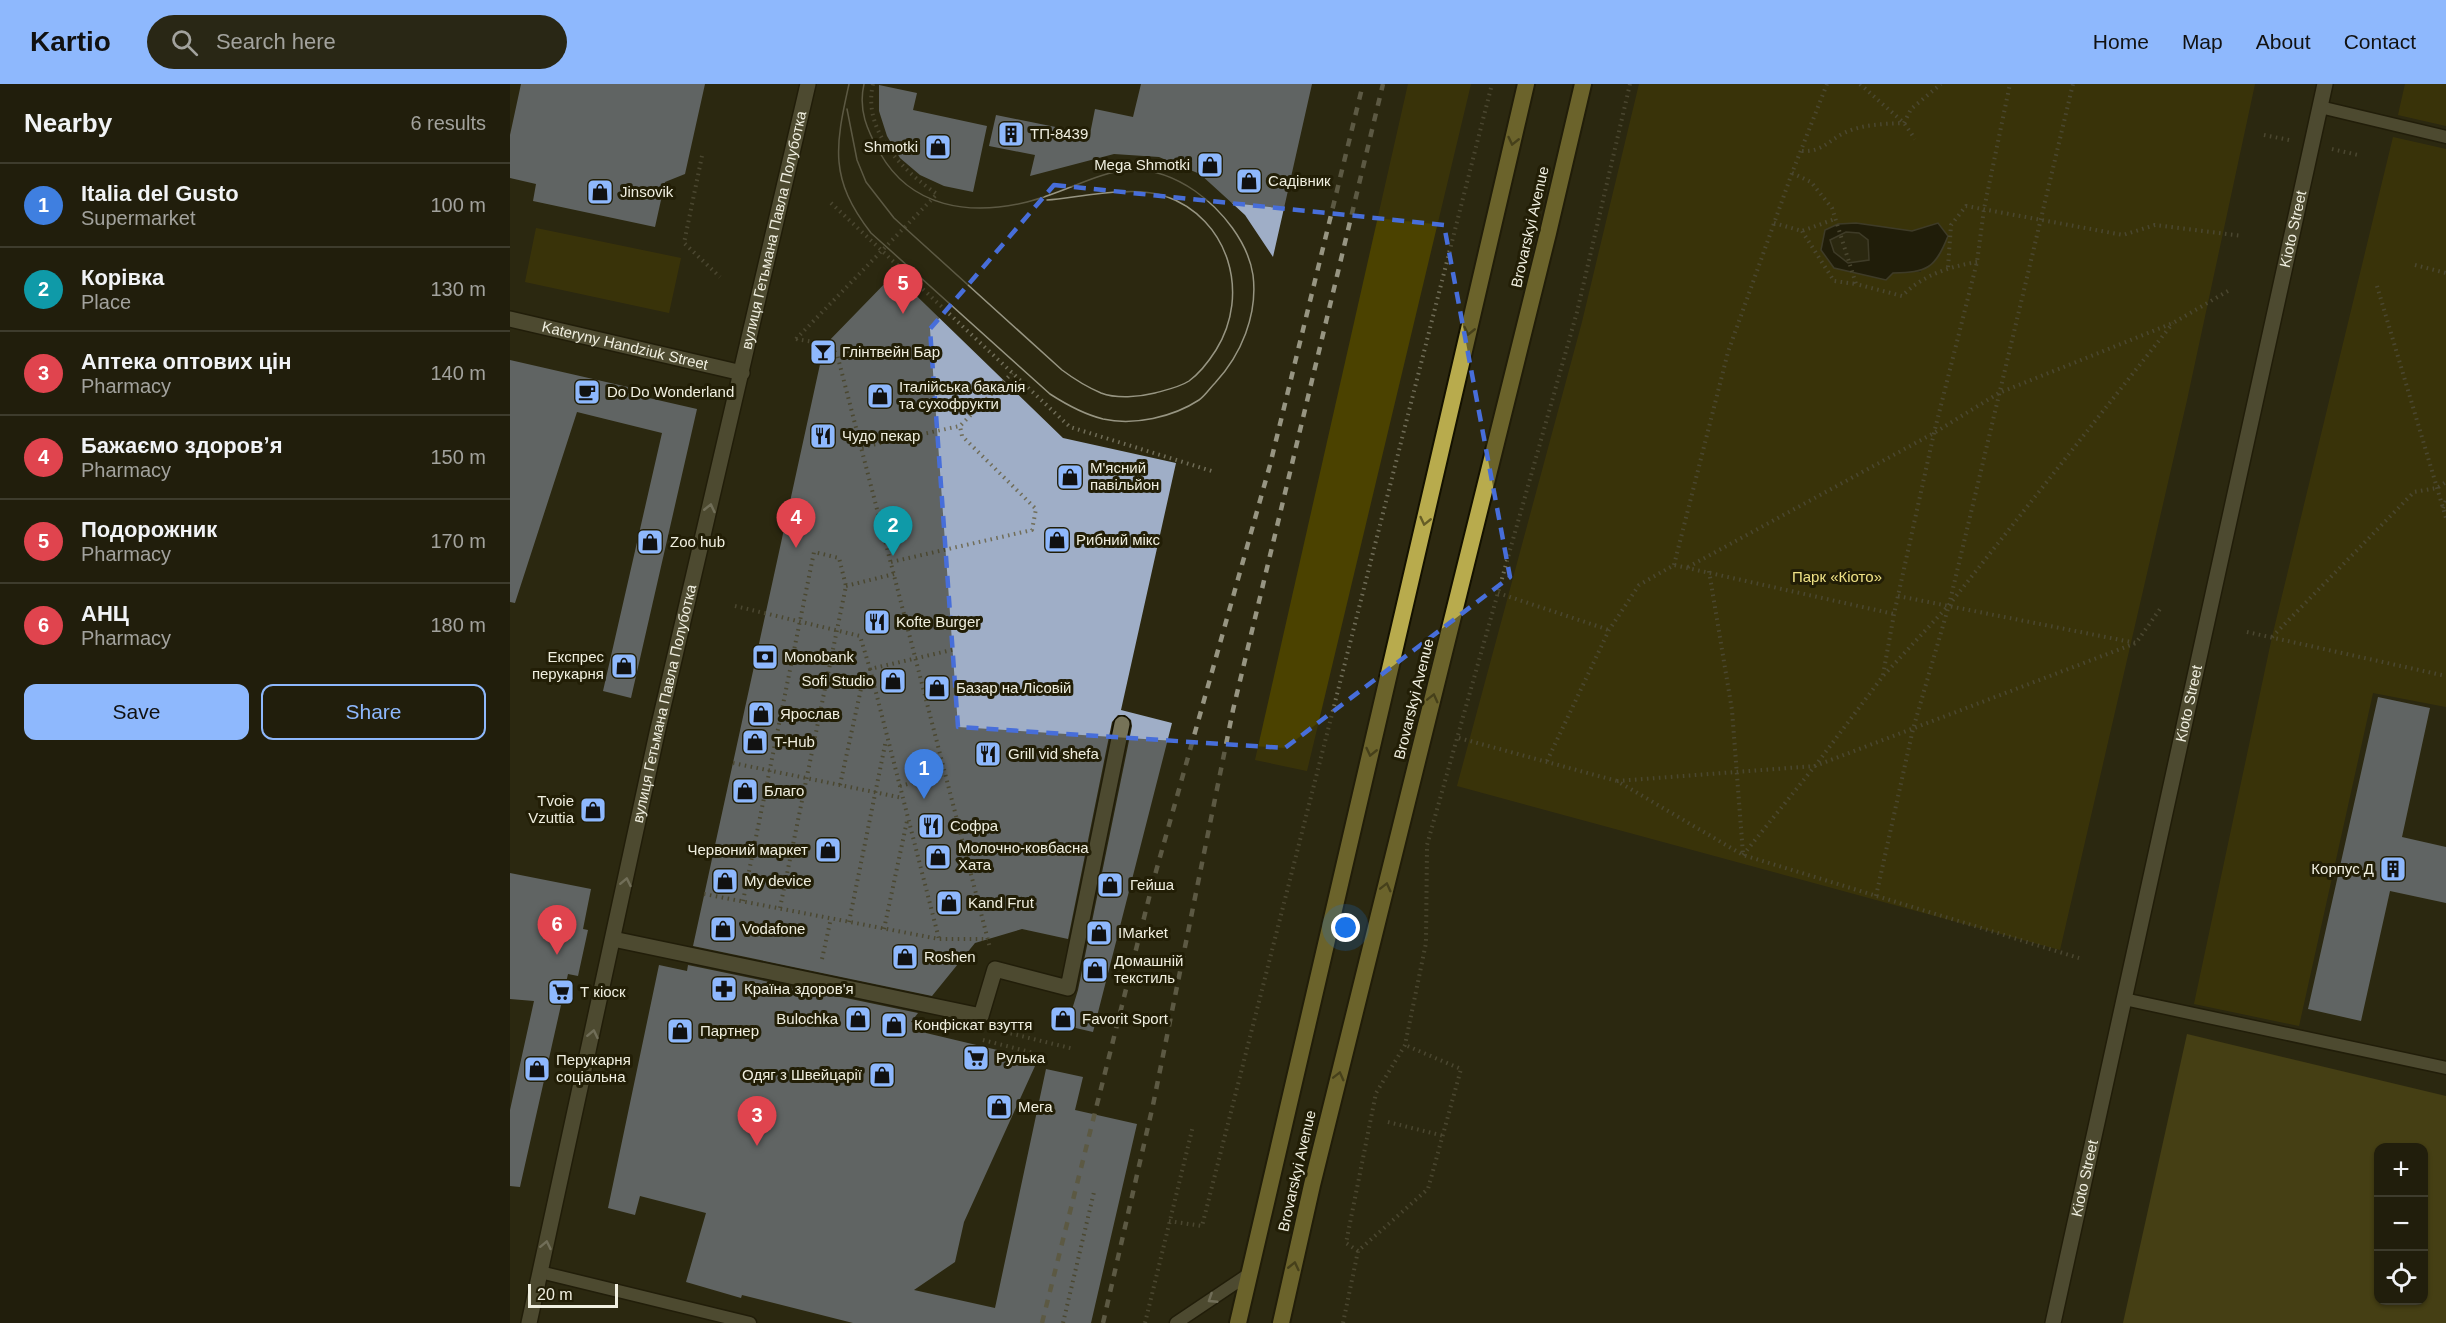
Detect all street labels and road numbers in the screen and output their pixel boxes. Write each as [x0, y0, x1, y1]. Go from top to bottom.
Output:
street label: вулиця Гетьмана Павла Полуботка [738, 109, 810, 351]
street label: Brovarskyi Avenue [1507, 165, 1552, 289]
street label: Kioto Street [2276, 188, 2310, 269]
street label: Kateryny Handziuk Street [540, 318, 711, 373]
street label: вулиця Гетьмана Павла Полуботка [629, 582, 699, 824]
street label: Brovarskyi Avenue [1390, 637, 1437, 761]
street label: Kioto Street [2172, 663, 2205, 744]
street label: Brovarskyi Avenue [1274, 1109, 1319, 1233]
street label: Kioto Street [2068, 1137, 2101, 1218]

